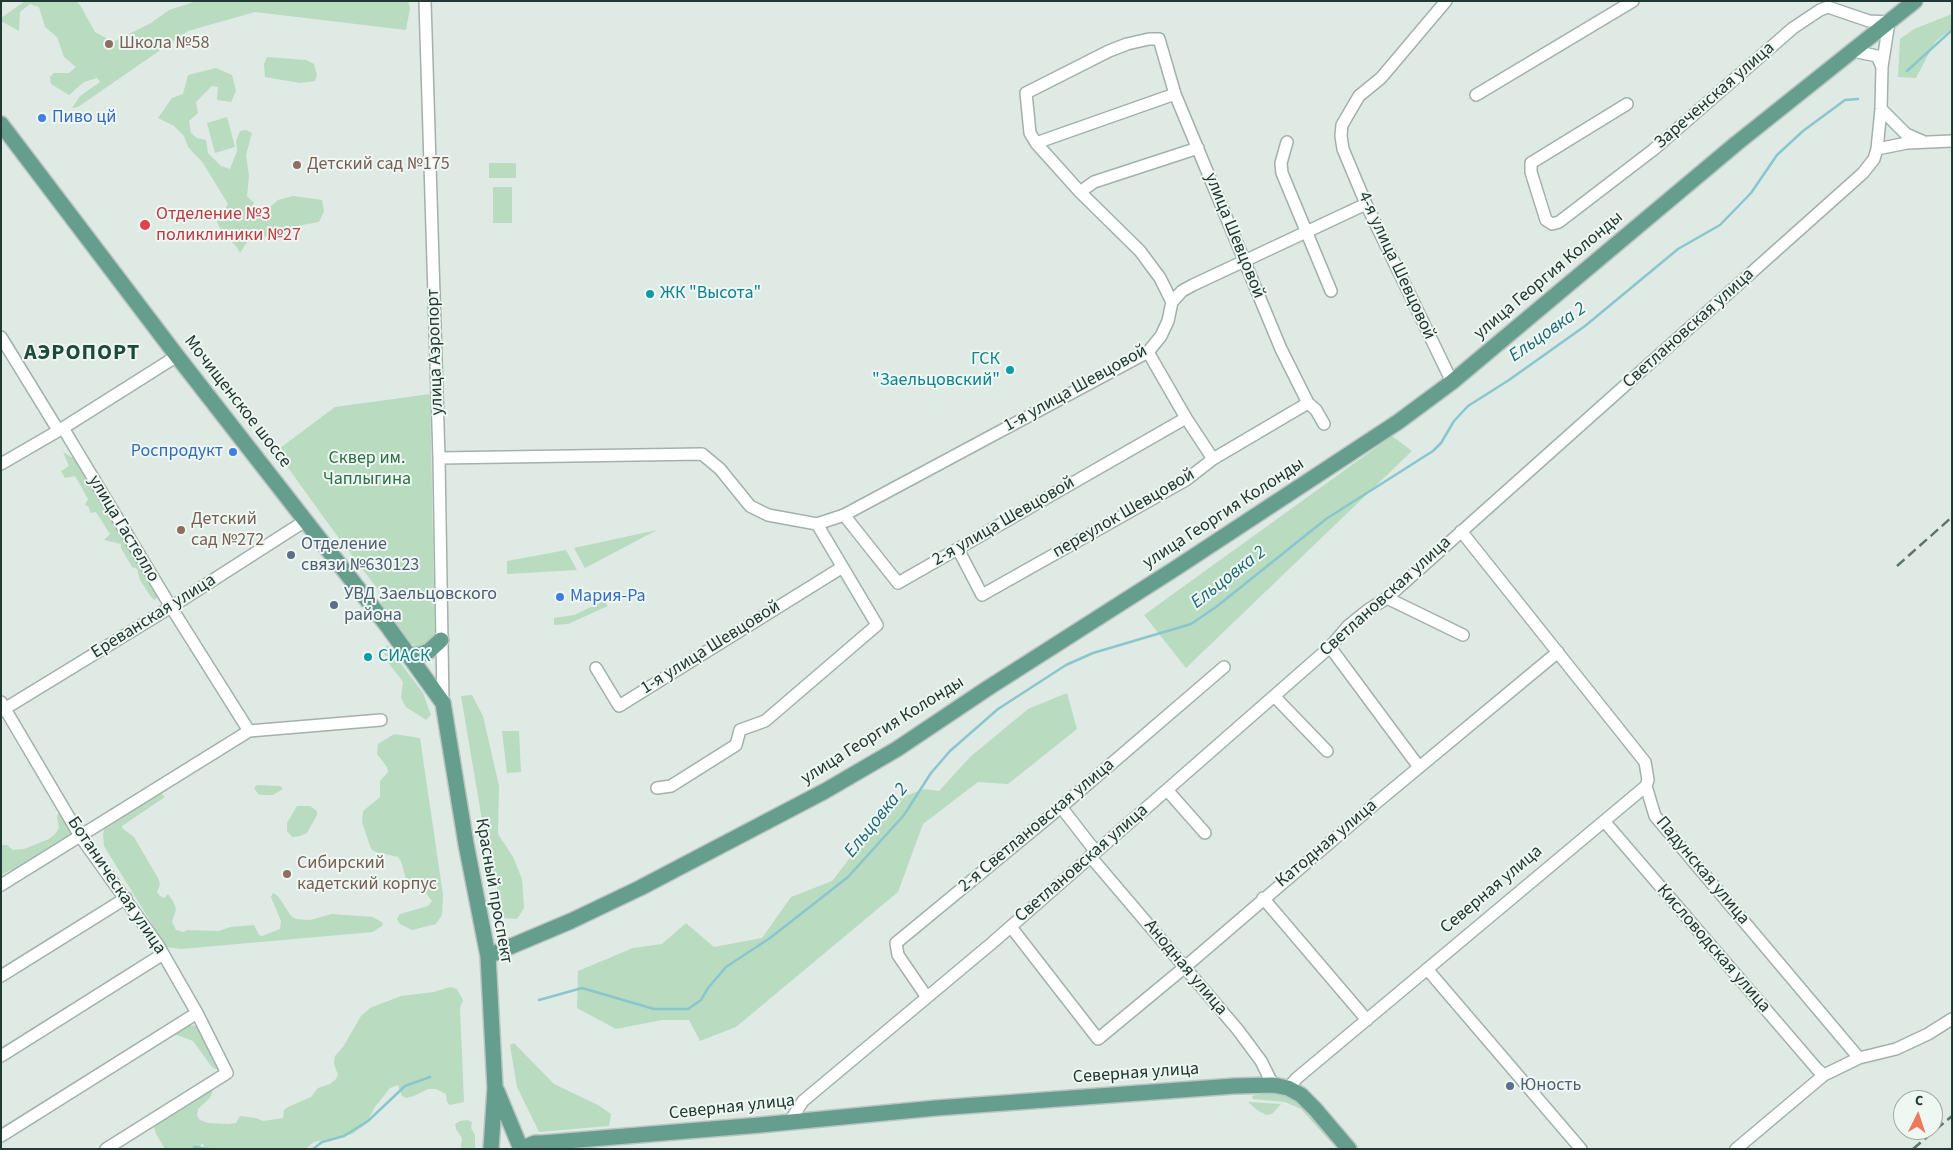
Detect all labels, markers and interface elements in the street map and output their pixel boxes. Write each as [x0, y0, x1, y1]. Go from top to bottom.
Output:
place label: Школа №58 [119, 33, 209, 55]
marker: Школа №58 [103, 38, 115, 50]
street label: Зареченская улица [1650, 38, 1780, 154]
place label: Пиво цй [52, 107, 116, 129]
marker: Пиво цй [36, 112, 48, 124]
place label: Детский сад №175 [307, 154, 450, 176]
marker: Детский сад №175 [291, 159, 303, 171]
street label: улица Шевцовой [1199, 170, 1269, 302]
street label: 4-я улица Шевцовой [1352, 189, 1440, 343]
place label: Отделение №3 поликлиники №27 [156, 204, 301, 246]
street label: улица Георгия Колонды [1470, 207, 1628, 345]
marker: Отделение №3 поликлиники №27 [138, 218, 152, 232]
street label: Светлановская улица [1619, 264, 1759, 394]
place label: ЖК "Высота" [660, 283, 761, 305]
street label: улица Аэропорт [423, 288, 449, 416]
marker: ЖК "Высота" [644, 288, 656, 300]
water label: Ельцовка 2 [1505, 298, 1591, 368]
street label: Мочищенское шоссе [179, 332, 295, 472]
district label: АЭРОПОРТ [23, 341, 141, 367]
street label: 1-я улица Шевцовой [1000, 341, 1152, 437]
place label: ГСК "Заельцовский" [872, 349, 1000, 392]
marker: ГСК "Заельцовский" [1004, 364, 1016, 376]
place label: Роспродукт [131, 441, 223, 463]
marker: Роспродукт [227, 446, 239, 458]
park label: Сквер им. Чаплыгина [323, 448, 411, 490]
street label: улица Георгия Колонды [1139, 454, 1309, 574]
street label: переулок Шевцовой [1049, 464, 1199, 564]
street label: улица Гастелло [83, 472, 163, 586]
street label: 2-я улица Шевцовой [929, 472, 1079, 572]
place label: Детский сад №272 [191, 509, 264, 552]
marker: Детский сад №272 [175, 524, 187, 536]
street label: Светлановская улица [1316, 532, 1456, 662]
place label: Отделение связи №630123 [301, 534, 419, 576]
water label: Ельцовка 2 [1187, 542, 1271, 614]
marker: Отделение связи №630123 [285, 549, 297, 561]
street label: Ереванская улица [88, 570, 220, 664]
place label: УВД Заельцовского района [344, 584, 497, 626]
place label: Мария-Ра [570, 586, 646, 608]
marker: Мария-Ра [554, 591, 566, 603]
street label: 1-я улица Шевцовой [637, 596, 785, 700]
marker: УВД Заельцовского района [328, 599, 340, 611]
place label: СИАСК [378, 646, 430, 668]
marker: СИАСК [362, 651, 374, 663]
street label: улица Георгия Колонды [797, 672, 969, 790]
street label: 2-я Светлановская улица [955, 755, 1119, 897]
water label: Ельцовка 2 [840, 779, 914, 863]
street label: Катодная улица [1272, 795, 1382, 893]
street label: Светлановская улица [1011, 800, 1153, 928]
street label: Падунская улица [1650, 812, 1754, 930]
street label: Ботаническая улица [62, 813, 170, 959]
street label: Красный проспект [470, 817, 516, 965]
street label: Северная улица [1437, 841, 1547, 939]
place label: Сибирский кадетский корпус [297, 853, 437, 896]
marker: Сибирский кадетский корпус [281, 868, 293, 880]
street label: Кисловодская улица [1651, 880, 1775, 1018]
street label: Анодная улица [1139, 916, 1231, 1020]
street label: Северная улица [1072, 1059, 1200, 1089]
place label: Юность [1520, 1075, 1581, 1097]
marker: Юность [1504, 1080, 1516, 1092]
north arrow [1893, 1090, 1943, 1140]
street label: Северная улица [668, 1091, 796, 1125]
text: С [1914, 1091, 1924, 1111]

